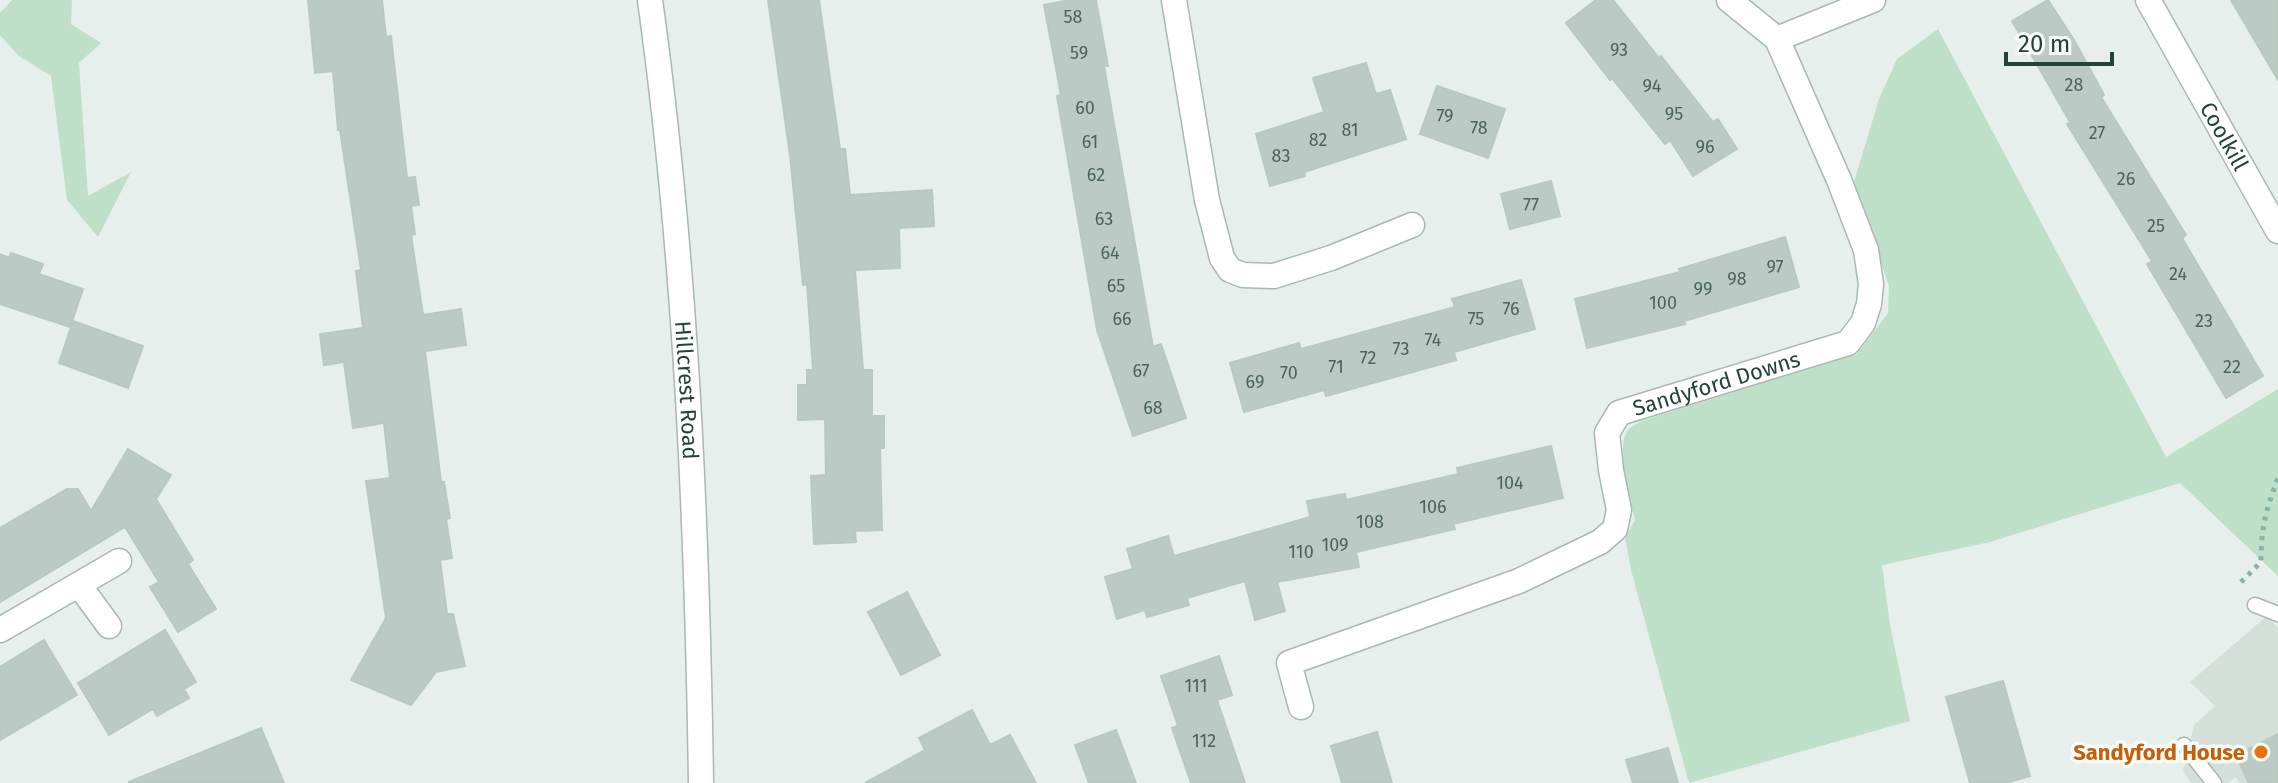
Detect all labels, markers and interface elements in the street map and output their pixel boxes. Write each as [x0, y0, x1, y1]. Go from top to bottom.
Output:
house number: 58 [1064, 6, 1083, 28]
scale bar [2006, 16, 2112, 66]
text: 20 m [2018, 30, 2070, 58]
house number: 93 [1610, 39, 1628, 61]
house number: 59 [1070, 42, 1088, 64]
house number: 28 [2065, 74, 2083, 96]
house number: 94 [1643, 75, 1662, 97]
house number: 60 [1075, 97, 1095, 119]
street label: Coolkill [2194, 97, 2255, 175]
house number: 95 [1665, 103, 1683, 125]
house number: 79 [1436, 105, 1454, 127]
house number: 78 [1470, 117, 1488, 139]
house number: 81 [1341, 119, 1359, 141]
house number: 27 [2089, 122, 2105, 144]
house number: 82 [1309, 129, 1327, 151]
house number: 61 [1082, 131, 1098, 153]
house number: 96 [1695, 136, 1715, 158]
house number: 83 [1272, 145, 1290, 167]
house number: 62 [1087, 164, 1105, 186]
house number: 26 [2117, 168, 2135, 190]
house number: 77 [1523, 194, 1539, 216]
house number: 63 [1095, 208, 1113, 230]
house number: 25 [2147, 215, 2165, 237]
house number: 64 [1100, 242, 1120, 264]
house number: 97 [1766, 256, 1784, 278]
house number: 24 [2169, 263, 2187, 285]
house number: 98 [1727, 268, 1747, 290]
house number: 65 [1107, 275, 1125, 297]
house number: 99 [1694, 278, 1712, 300]
house number: 100 [1649, 292, 1677, 314]
house number: 76 [1502, 298, 1520, 320]
house number: 66 [1112, 308, 1132, 330]
house number: 75 [1468, 308, 1484, 330]
house number: 23 [2195, 310, 2213, 332]
street label: Hillcrest Road [670, 320, 705, 460]
house number: 74 [1425, 329, 1442, 351]
house number: 73 [1393, 338, 1409, 360]
street label: Sandyford Downs [1629, 345, 1803, 422]
house number: 72 [1360, 347, 1376, 369]
house number: 71 [1328, 356, 1344, 378]
house number: 22 [2223, 356, 2241, 378]
house number: 67 [1132, 360, 1150, 382]
house number: 70 [1280, 362, 1298, 384]
house number: 69 [1246, 371, 1264, 393]
house number: 68 [1143, 397, 1163, 419]
house number: 104 [1496, 472, 1524, 494]
house number: 106 [1419, 496, 1447, 518]
house number: 108 [1356, 511, 1384, 533]
house number: 109 [1321, 534, 1349, 556]
house number: 110 [1288, 541, 1314, 563]
house number: 111 [1185, 675, 1207, 697]
house number: 112 [1192, 730, 1216, 752]
place label: Sandyford House [2073, 739, 2245, 766]
marker: Sandyford House [2252, 743, 2270, 761]

